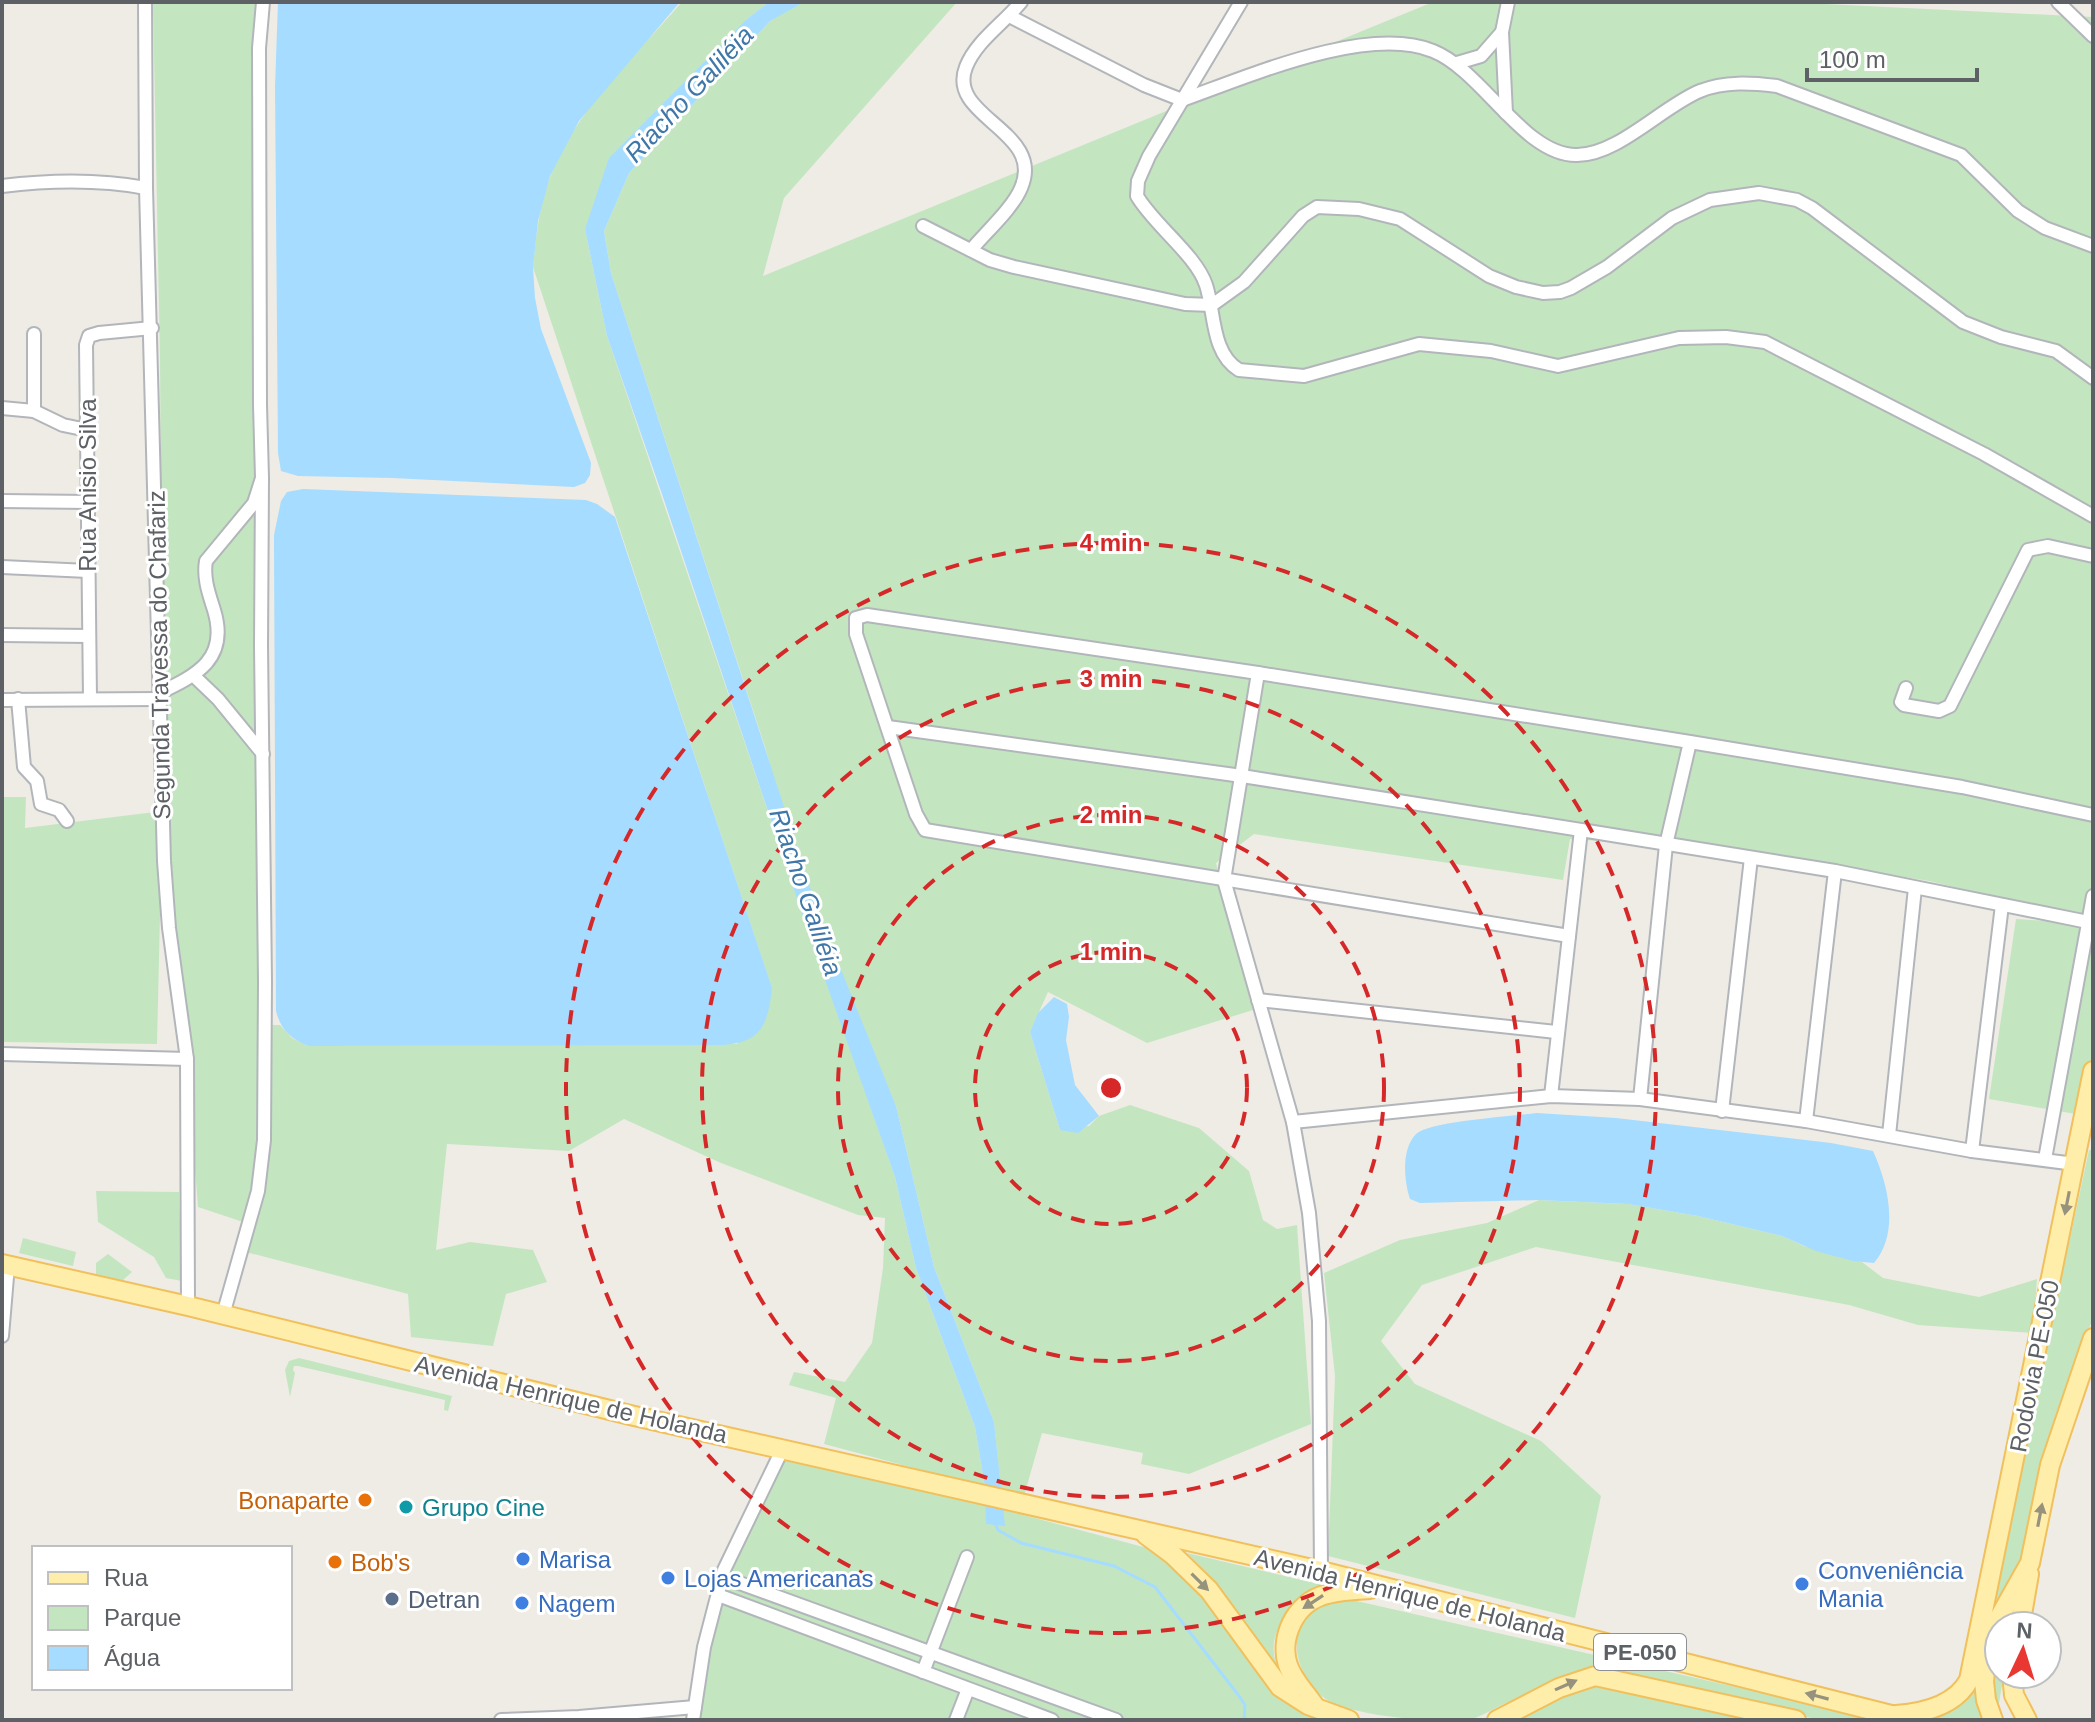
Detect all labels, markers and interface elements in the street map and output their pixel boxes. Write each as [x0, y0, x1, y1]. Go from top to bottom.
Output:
water label: Riacho Galiléia [618, 20, 760, 168]
scale bar [1807, 32, 1977, 82]
text: 100 m [1819, 46, 1886, 73]
street label: Rua Anisio Silva [74, 398, 101, 572]
street label: Segunda Travessa do Chafariz [143, 490, 175, 820]
text: 4 min [1080, 529, 1142, 556]
text: 3 min [1080, 665, 1142, 692]
text: 2 min [1080, 801, 1142, 828]
water label: Riacho Galiléia [763, 804, 849, 980]
text: 1 min [1080, 938, 1142, 965]
centre of rings [1097, 1074, 1125, 1102]
one-way arrow [2060, 1190, 2073, 1215]
street label: Rodovia PE-050 [2004, 1278, 2064, 1454]
street label: Avenida Henrique de Holanda [412, 1350, 730, 1448]
place label: Bonaparte [238, 1487, 349, 1514]
marker: Bonaparte [356, 1491, 374, 1509]
place label: Grupo Cine [422, 1494, 545, 1521]
marker: Grupo Cine [397, 1498, 415, 1516]
one-way arrow [2034, 1502, 2047, 1527]
street label: Avenida Henrique de Holanda [1252, 1543, 1569, 1647]
legend [32, 1546, 292, 1690]
place label: Marisa [539, 1546, 612, 1573]
place label: Bob's [351, 1549, 410, 1576]
marker: Marisa [514, 1550, 532, 1568]
marker: Bob's [326, 1553, 344, 1571]
place label: Conveniência Mania [1818, 1557, 1964, 1612]
text: Rua [104, 1564, 149, 1591]
place label: Lojas Americanas [684, 1565, 873, 1592]
marker: Lojas Americanas [659, 1569, 677, 1587]
one-way arrow [1190, 1573, 1209, 1591]
marker: Conveniência Mania [1793, 1575, 1811, 1593]
place label: Detran [408, 1586, 480, 1613]
marker: Detran [383, 1590, 401, 1608]
place label: Nagem [538, 1590, 615, 1617]
marker: Nagem [513, 1594, 531, 1612]
one-way arrow [1302, 1595, 1323, 1610]
text: Parque [104, 1604, 181, 1631]
north arrow [1983, 1610, 2063, 1690]
text: N [2016, 1618, 2033, 1644]
road number: PE-050 [1594, 1634, 1686, 1670]
text: Água [104, 1644, 161, 1671]
one-way arrow [1554, 1678, 1578, 1692]
one-way arrow [1805, 1689, 1830, 1701]

